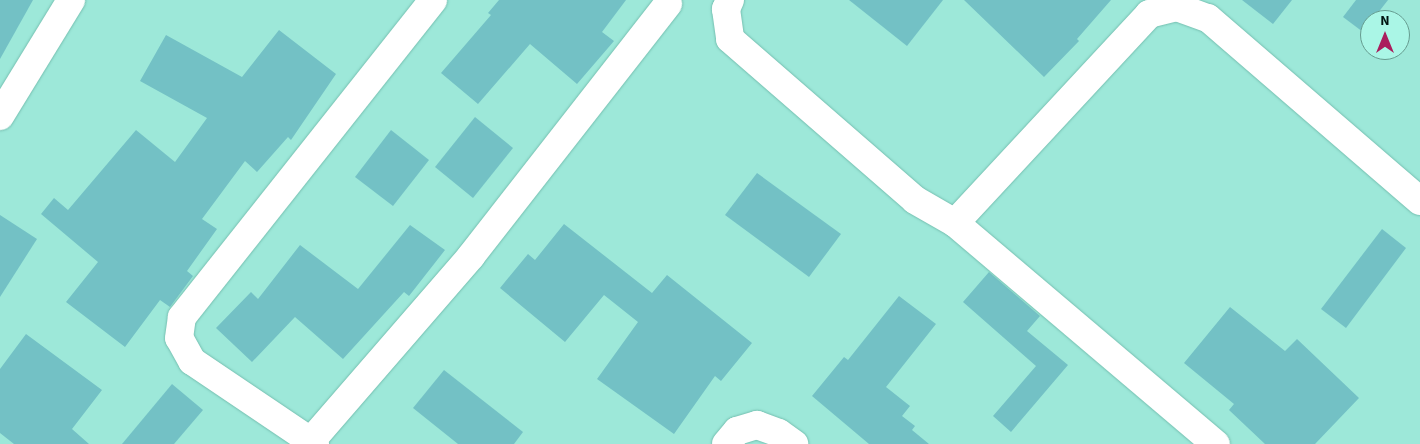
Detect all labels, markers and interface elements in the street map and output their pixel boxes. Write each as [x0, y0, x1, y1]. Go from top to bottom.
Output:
north arrow [1360, 10, 1410, 60]
text: N [1380, 11, 1390, 31]

